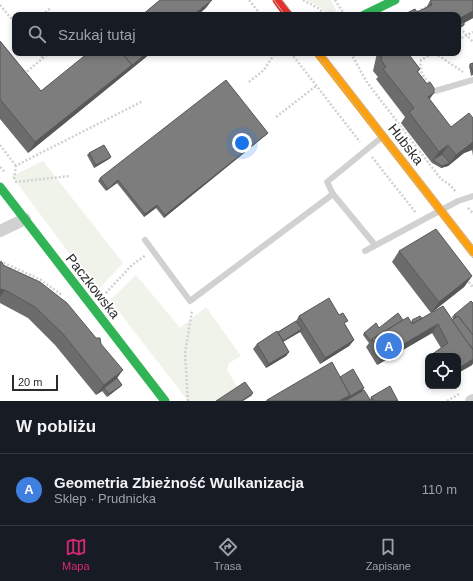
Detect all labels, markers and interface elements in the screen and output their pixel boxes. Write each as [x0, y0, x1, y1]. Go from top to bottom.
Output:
search box [12, 12, 461, 56]
icon: search [26, 23, 48, 45]
text: Szukaj tutaj [58, 26, 136, 43]
street label: Hubska [385, 120, 427, 168]
your location [232, 133, 252, 153]
street label: Paczkowska [63, 250, 123, 322]
pin: A [376, 331, 402, 361]
map controls [425, 353, 461, 389]
button: locate [425, 353, 461, 389]
scale bar [12, 373, 58, 392]
text: 20 m [18, 376, 42, 388]
text: W pobliżu [16, 417, 96, 436]
text: Geometria Zbieżność Wulkanizacja [54, 474, 304, 491]
text: A [24, 482, 34, 497]
text: 110 m [422, 482, 457, 497]
text: Sklep · Prudnicka [54, 491, 156, 506]
tab: Mapa [62, 536, 90, 572]
tab: Trasa [214, 536, 241, 572]
tab: Zapisane [366, 536, 411, 572]

